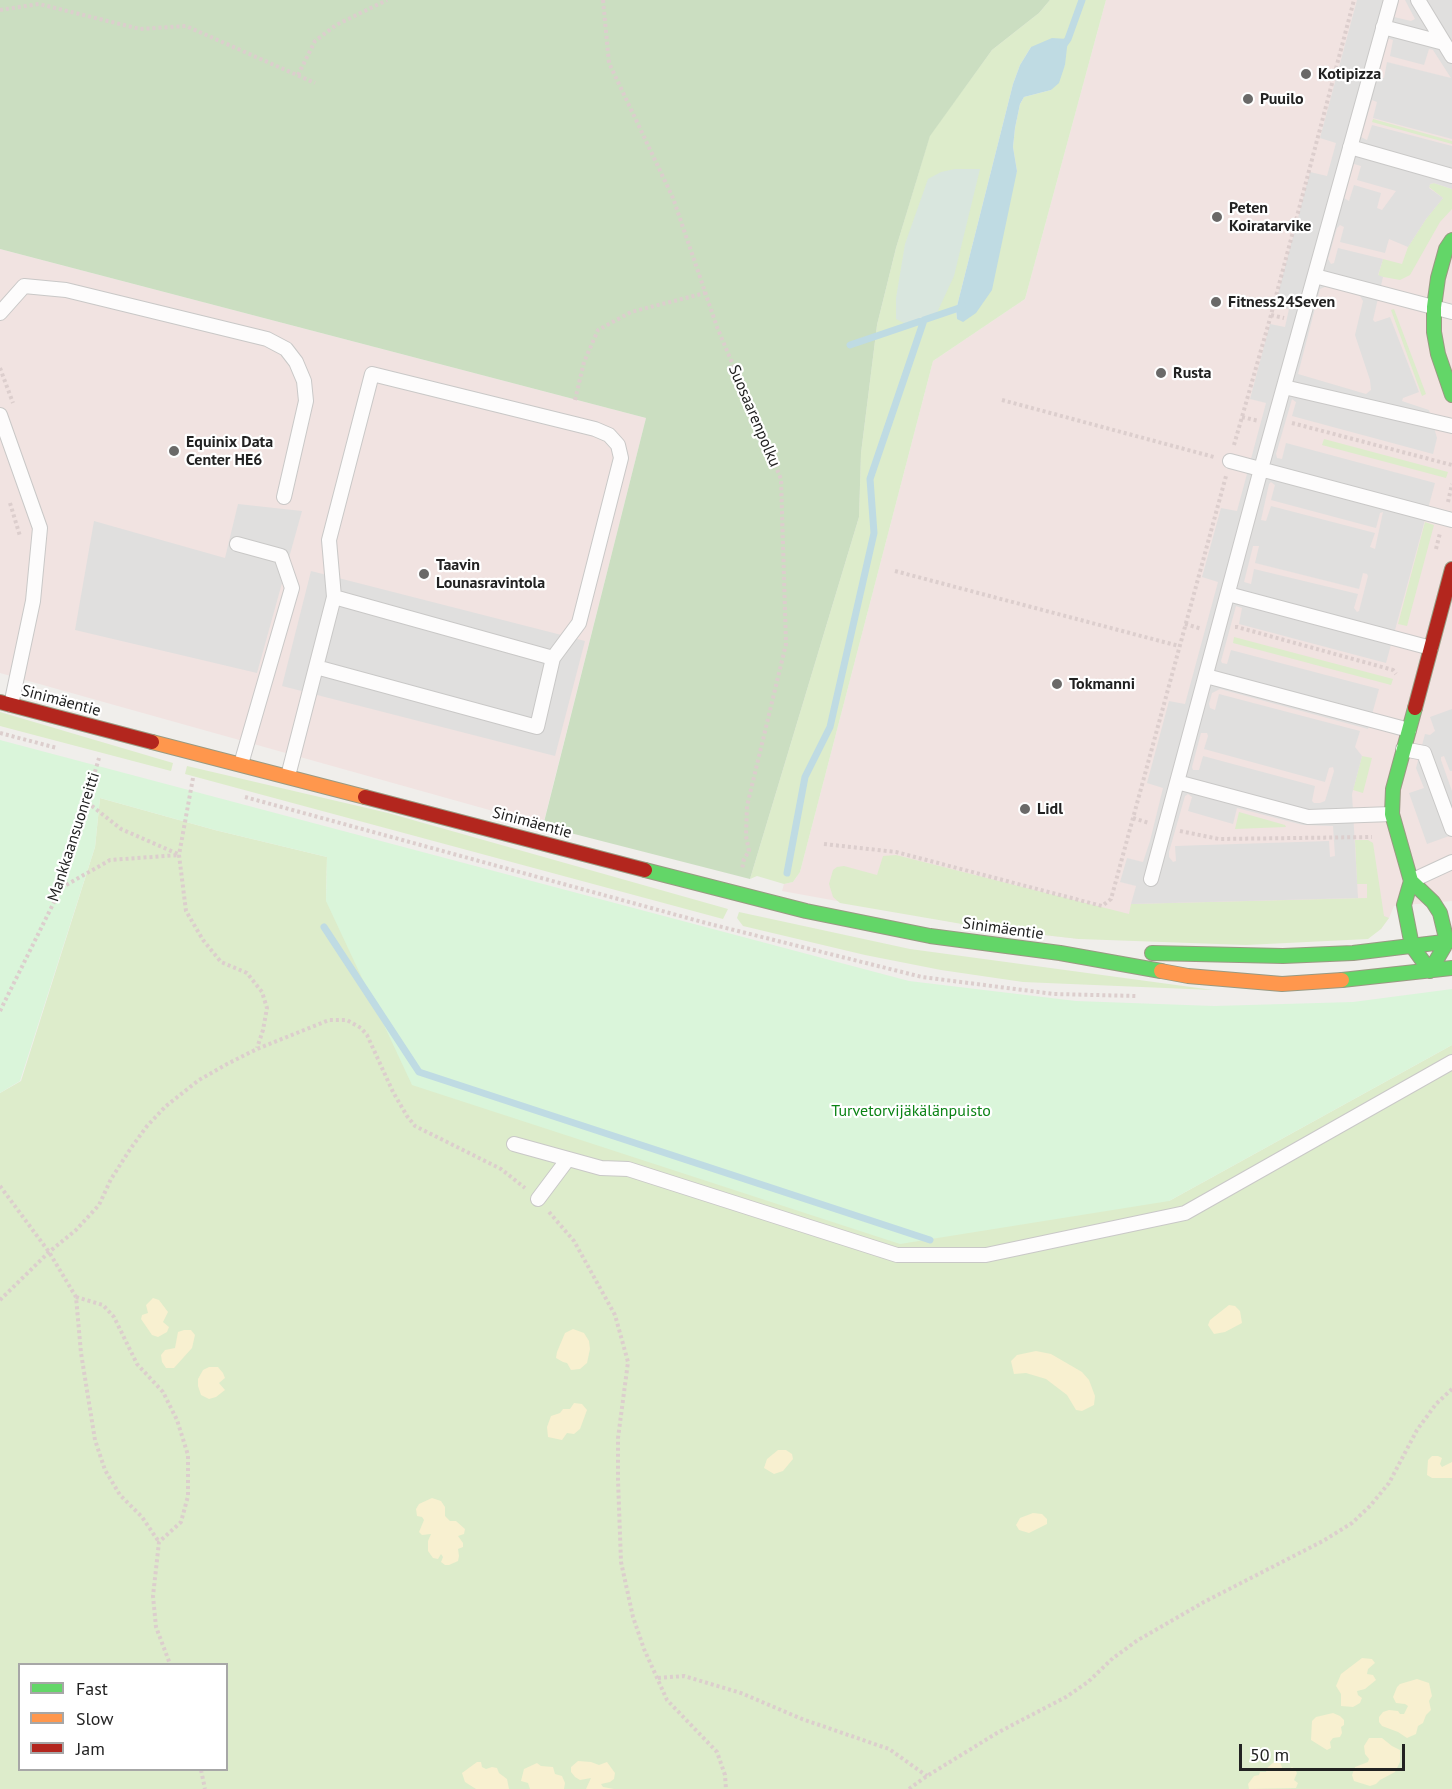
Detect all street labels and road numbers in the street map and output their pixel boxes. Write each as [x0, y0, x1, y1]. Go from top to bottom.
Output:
street label: Suosaarenpolku [724, 362, 784, 470]
street label: Sinimäentie [19, 681, 103, 721]
street label: Mankkaansuonreitti [44, 770, 104, 904]
street label: Sinimäentie [490, 803, 574, 843]
street label: Sinimäentie [961, 914, 1045, 944]

